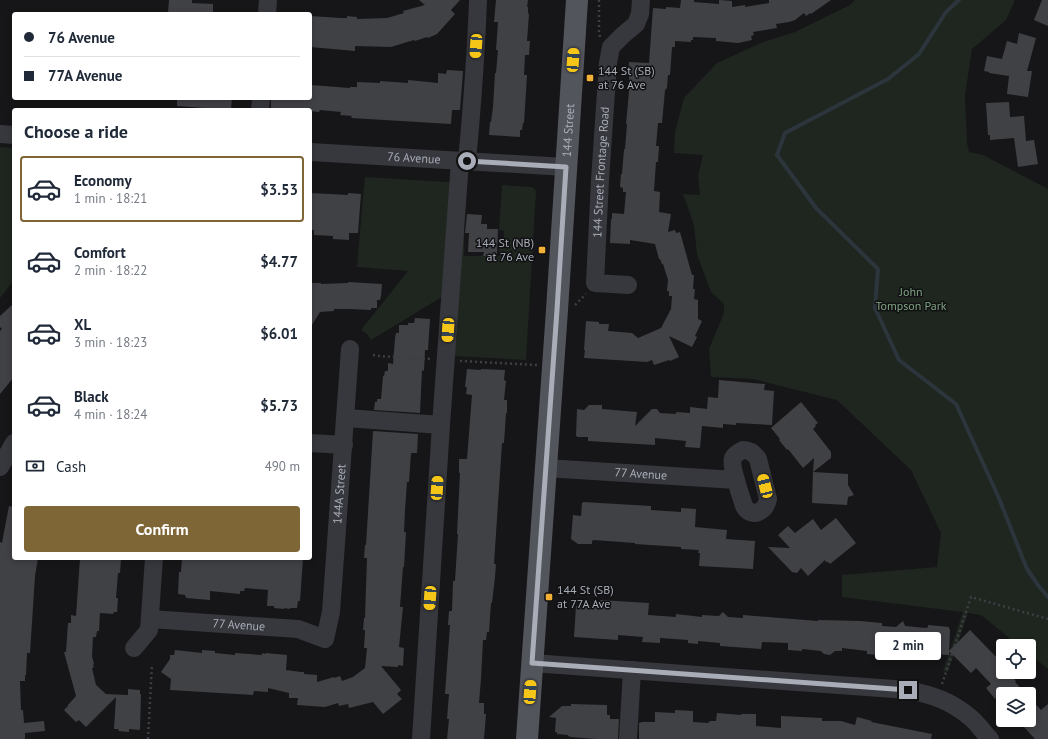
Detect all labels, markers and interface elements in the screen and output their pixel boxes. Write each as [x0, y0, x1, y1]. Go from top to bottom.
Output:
text: 76 Avenue [48, 28, 115, 47]
car [469, 34, 483, 58]
car [566, 48, 580, 72]
place label: 144 St (SB) at 76 Ave [598, 63, 655, 92]
text: 77A Avenue [48, 66, 122, 85]
marker: 144 St (SB) at 76 Ave [585, 73, 595, 83]
street label: 144 Street [559, 103, 577, 158]
street label: 144 Street Frontage Road [589, 106, 612, 238]
text: Choose a ride [24, 120, 128, 143]
street label: 76 Avenue [387, 149, 441, 167]
route start [458, 152, 476, 170]
icon: car [26, 171, 62, 207]
text: Economy [74, 171, 132, 190]
text: $3.53 [260, 180, 298, 199]
text: 1 min · 18:21 [74, 190, 147, 207]
place label: 144 St (NB) at 76 Ave [476, 235, 534, 264]
icon: car [26, 243, 62, 279]
text: Comfort [74, 243, 126, 262]
marker: 144 St (NB) at 76 Ave [537, 245, 547, 255]
text: $4.77 [260, 252, 298, 271]
text: 2 min · 18:22 [74, 262, 147, 279]
park label: John Tompson Park [875, 284, 947, 313]
icon: car [26, 315, 62, 351]
text: XL [74, 315, 91, 334]
car [441, 318, 455, 342]
text: $6.01 [260, 324, 298, 343]
text: 3 min · 18:23 [74, 334, 147, 351]
icon: car [26, 387, 62, 423]
text: Black [74, 387, 109, 406]
text: $5.73 [260, 396, 298, 415]
text: 4 min · 18:24 [74, 406, 147, 423]
icon: cash [24, 455, 46, 477]
text: Cash [56, 457, 86, 476]
text: 490 m [265, 458, 300, 475]
street label: 144A Street [329, 464, 349, 525]
street label: 77 Avenue [614, 464, 668, 483]
car [756, 473, 774, 499]
car [430, 476, 444, 500]
button: Confirm [24, 506, 300, 552]
place label: 144 St (SB) at 77A Ave [557, 582, 614, 611]
car [423, 586, 437, 610]
marker: 144 St (SB) at 77A Ave [544, 592, 554, 602]
street label: 77 Avenue [212, 615, 266, 634]
callout: 2 min [875, 632, 941, 660]
text: 2 min [892, 637, 924, 654]
map controls [996, 639, 1036, 727]
button: locate [996, 639, 1036, 679]
car [523, 680, 537, 704]
route end [899, 681, 917, 699]
button: layers [996, 687, 1036, 727]

